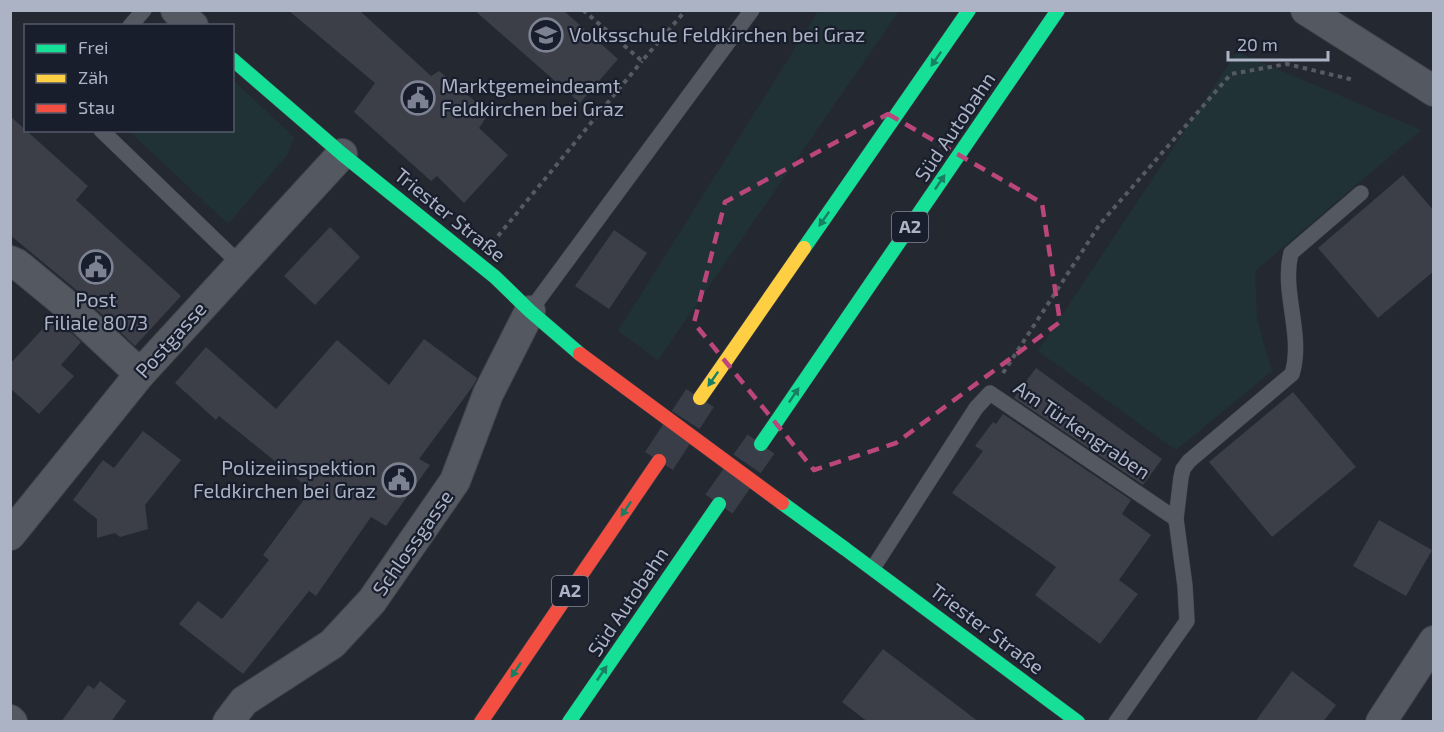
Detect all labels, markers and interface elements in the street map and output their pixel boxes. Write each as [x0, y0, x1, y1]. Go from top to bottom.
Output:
school or university icon: Volksschule Feldkirchen bei Graz [528, 17, 564, 53]
place label: Volksschule Feldkirchen bei Graz [569, 22, 865, 46]
legend [24, 24, 234, 132]
scale bar [1228, 24, 1328, 62]
text: 20 m [1237, 33, 1278, 55]
text: Frei [78, 36, 109, 58]
one-way arrow [930, 50, 942, 66]
text: Zäh [78, 66, 109, 88]
street label: Süd Autobahn [909, 67, 999, 186]
place label: Marktgemeindeamt Feldkirchen bei Graz [441, 73, 624, 120]
public building icon: Marktgemeindeamt Feldkirchen bei Graz [400, 80, 436, 116]
text: Stau [78, 96, 115, 118]
street label: Triester Straße [390, 162, 511, 266]
one-way arrow [934, 175, 946, 191]
one-way arrow [818, 210, 830, 226]
road number: A2 [892, 212, 928, 242]
public building icon: Post Filiale 8073 [78, 249, 114, 285]
place label: Post Filiale 8073 [44, 287, 148, 334]
street label: Postgasse [130, 296, 211, 382]
one-way arrow [708, 371, 719, 387]
street label: Am Türkengraben [1010, 375, 1155, 484]
one-way arrow [788, 388, 800, 404]
place label: Polizeiinspektion Feldkirchen bei Graz [193, 455, 376, 502]
public building icon: Polizeiinspektion Feldkirchen bei Graz [381, 462, 417, 498]
street label: Schlossgasse [367, 485, 457, 600]
one-way arrow [621, 501, 632, 517]
street label: Süd Autobahn [582, 542, 672, 661]
road number: A2 [552, 576, 588, 606]
street label: Triester Straße [926, 578, 1049, 679]
one-way arrow [510, 662, 522, 678]
one-way arrow [596, 666, 608, 682]

